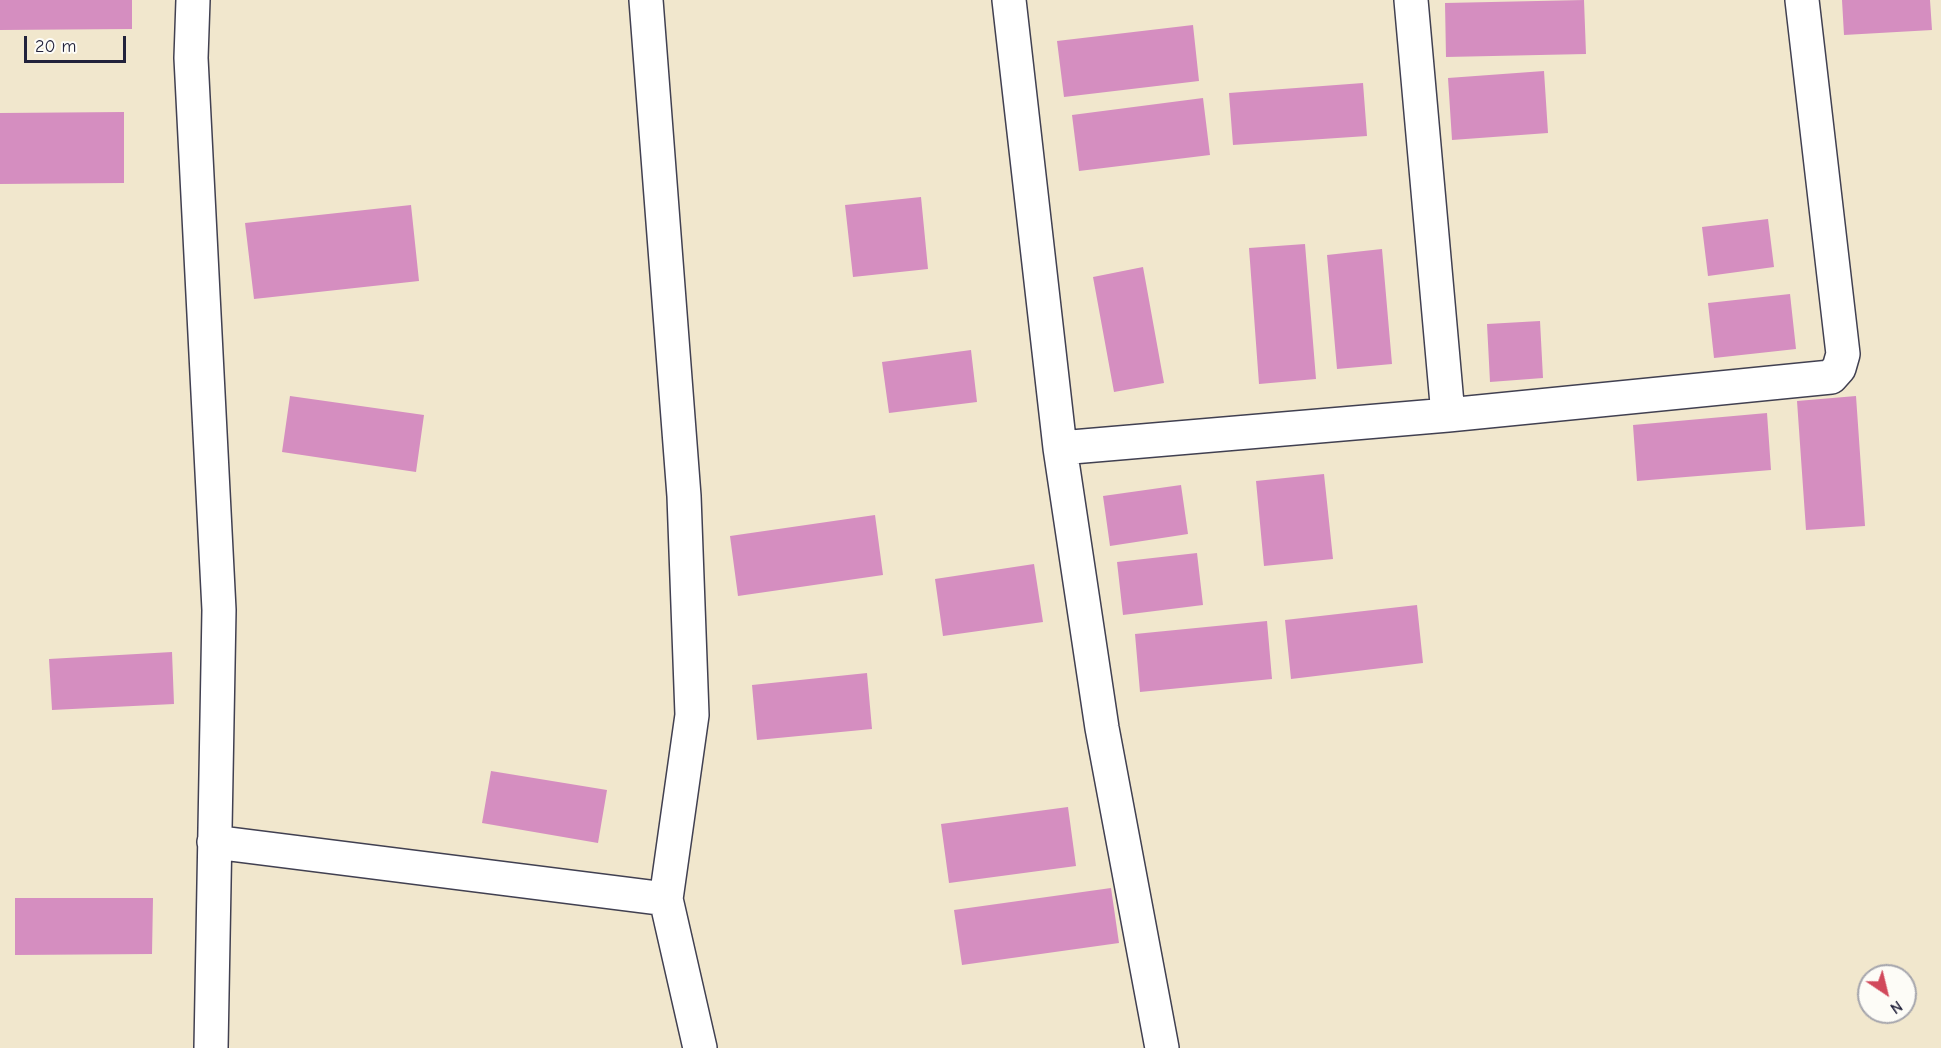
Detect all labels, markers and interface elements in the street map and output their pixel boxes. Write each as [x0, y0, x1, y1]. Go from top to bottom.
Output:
scale bar [27, 24, 129, 62]
text: 20 m [35, 36, 76, 57]
north arrow [1857, 964, 1917, 1024]
text: N [1887, 997, 1906, 1017]

